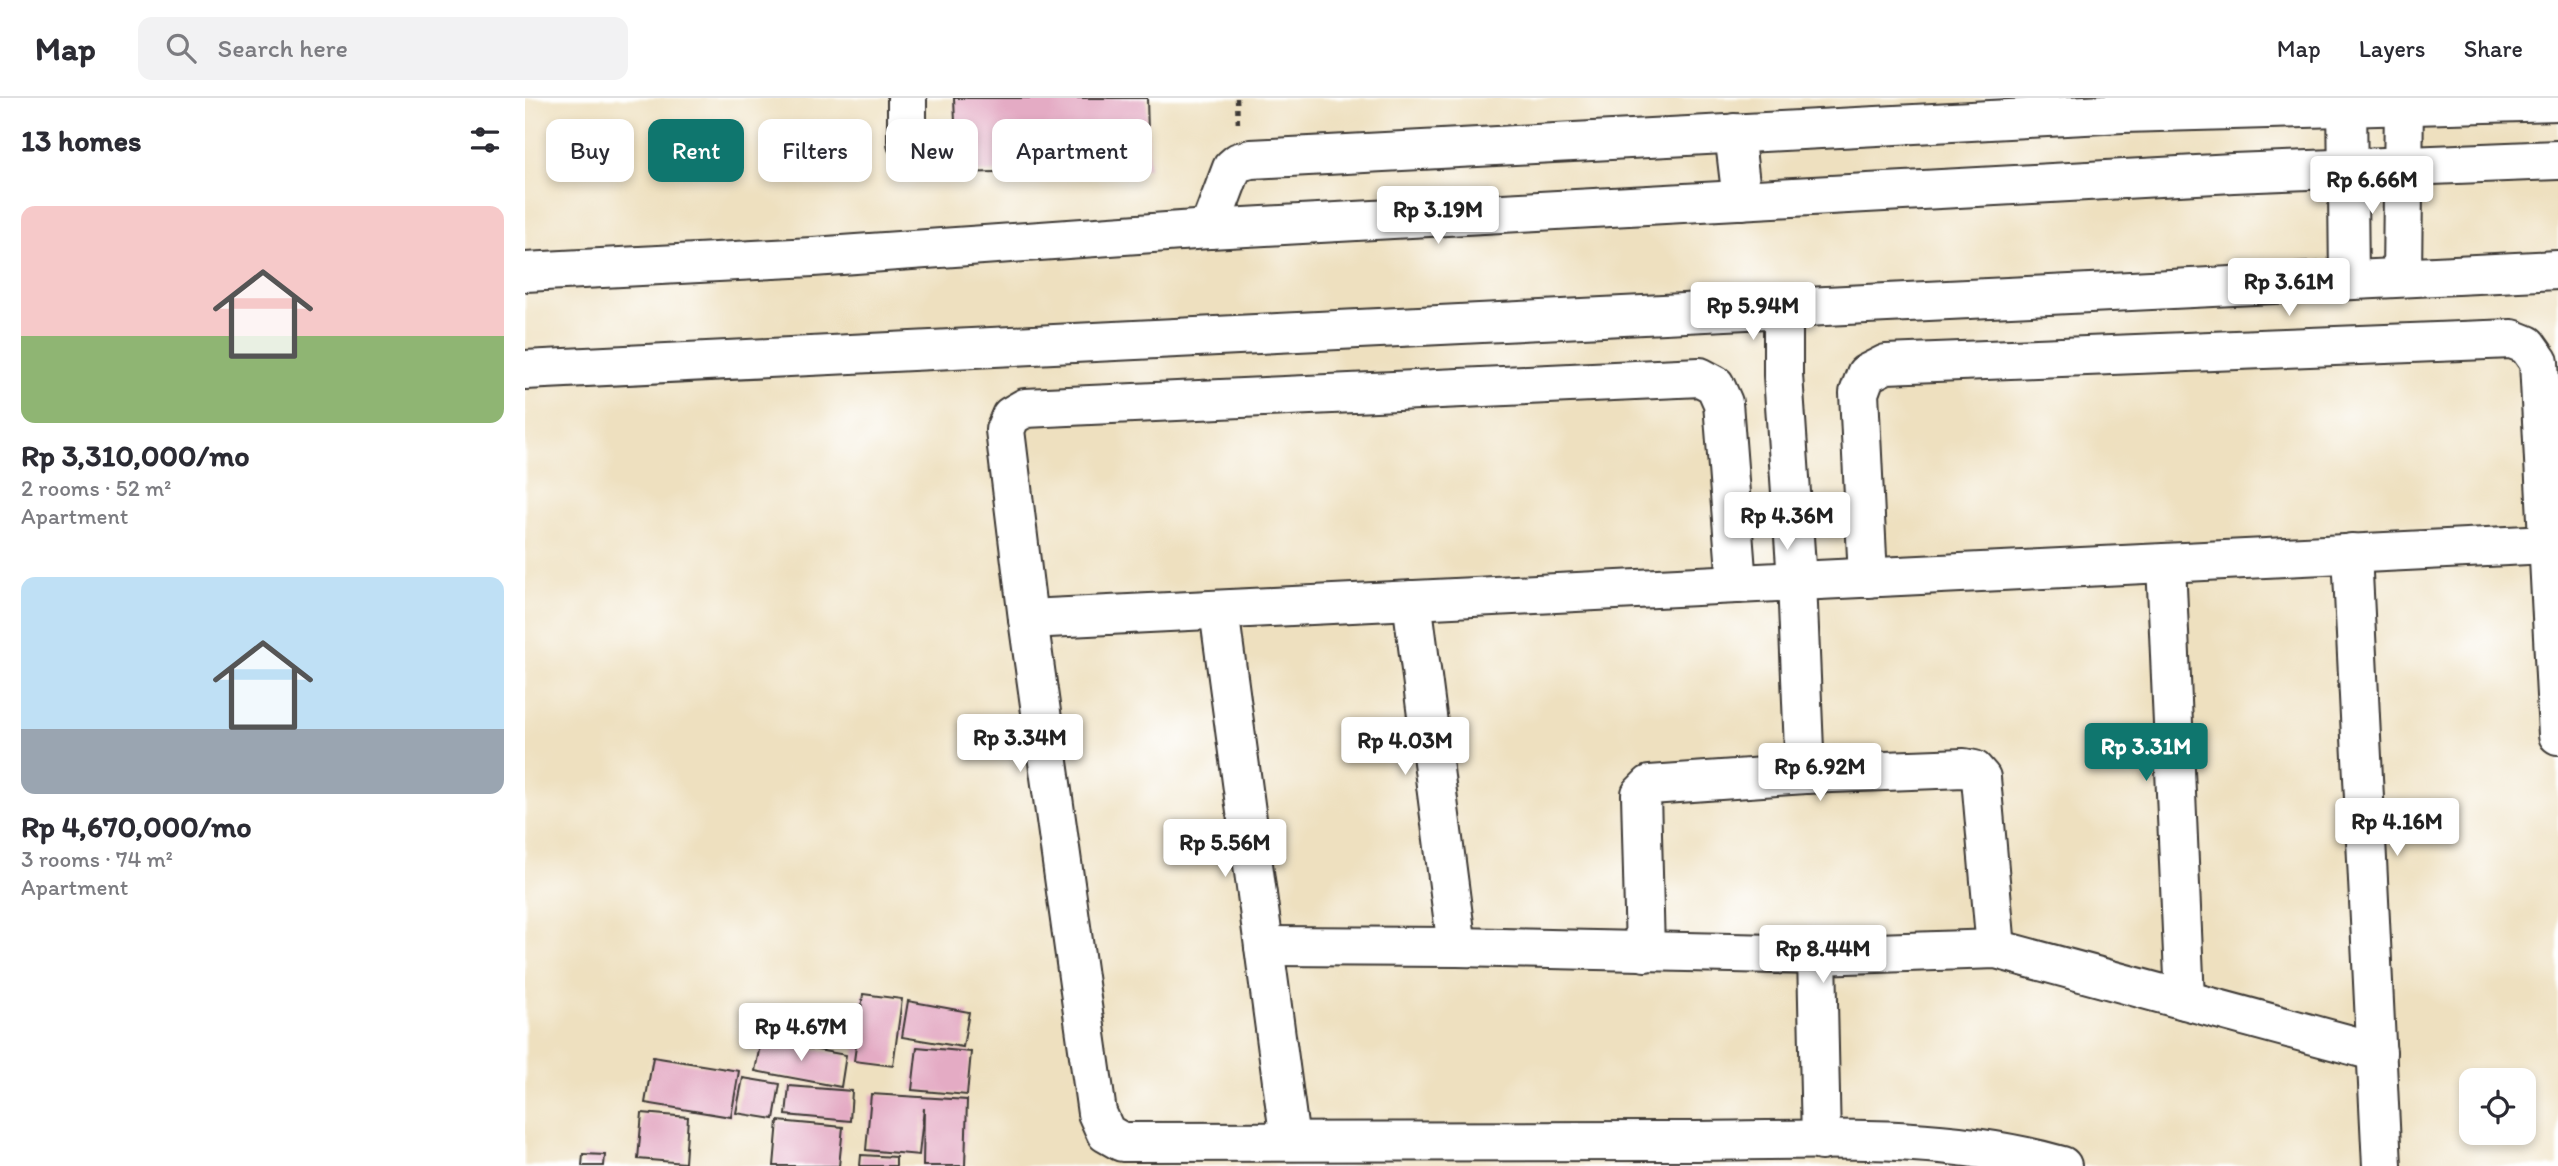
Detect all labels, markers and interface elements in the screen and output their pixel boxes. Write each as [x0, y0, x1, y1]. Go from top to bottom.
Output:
search box [138, 17, 628, 80]
text: Map [35, 29, 96, 68]
icon: search [162, 29, 200, 67]
text: Search here [218, 32, 348, 64]
text: Map [2277, 34, 2321, 63]
text: Layers [2359, 34, 2426, 63]
text: Share [2464, 34, 2523, 63]
chip: Buy [546, 119, 634, 182]
chip: Rent [648, 119, 744, 182]
chip: Filters [758, 119, 872, 182]
chip: New [886, 119, 978, 182]
chip: Apartment [992, 119, 1152, 182]
icon: filters [466, 121, 504, 159]
text: 13 homes [21, 122, 141, 159]
pin: Rp 6.66M [2300, 156, 2444, 216]
text: Rp 6.66M [2326, 165, 2418, 193]
pin: Rp 3.19M [1366, 186, 1510, 246]
text: Rp 3.19M [1393, 195, 1483, 223]
icon: home [200, 251, 326, 377]
pin: Rp 3.61M [2217, 258, 2361, 318]
text: Rp 3.61M [2244, 267, 2334, 295]
pin: Rp 5.94M [1681, 282, 1825, 342]
text: Rp 5.94M [1707, 291, 1799, 319]
text: Rp 3,310,000/mo [21, 437, 250, 474]
text: 2 rooms · 52 m² [21, 474, 171, 502]
pin: Rp 4.36M [1715, 492, 1859, 552]
text: Rp 4.36M [1740, 501, 1834, 529]
text: Apartment [21, 502, 128, 530]
icon: home [200, 622, 326, 748]
pin: Rp 3.34M [948, 714, 1092, 774]
pin: Rp 4.03M [1333, 718, 1477, 777]
text: Rp 3.34M [973, 723, 1067, 751]
pin: Rp 3.31M [2074, 724, 2218, 783]
text: Rp 4.03M [1357, 726, 1453, 754]
text: Rp 3.31M [2101, 732, 2191, 760]
pin: Rp 6.92M [1748, 744, 1892, 803]
text: Rp 6.92M [1774, 752, 1866, 780]
pin: Rp 4.16M [2325, 798, 2469, 858]
text: Rp 4.16M [2351, 807, 2443, 835]
text: Rp 4,670,000/mo [21, 808, 252, 845]
pin: Rp 5.56M [1153, 820, 1297, 879]
text: Rp 5.56M [1179, 828, 1271, 856]
text: 3 rooms · 74 m² [21, 845, 173, 873]
text: Apartment [21, 873, 128, 901]
pin: Rp 8.44M [1751, 926, 1895, 985]
text: Rp 8.44M [1775, 934, 1871, 962]
pin: Rp 4.67M [729, 1004, 873, 1063]
text: Rp 4.67M [755, 1012, 847, 1040]
map controls [2459, 1068, 2536, 1145]
button: locate [2459, 1068, 2536, 1145]

